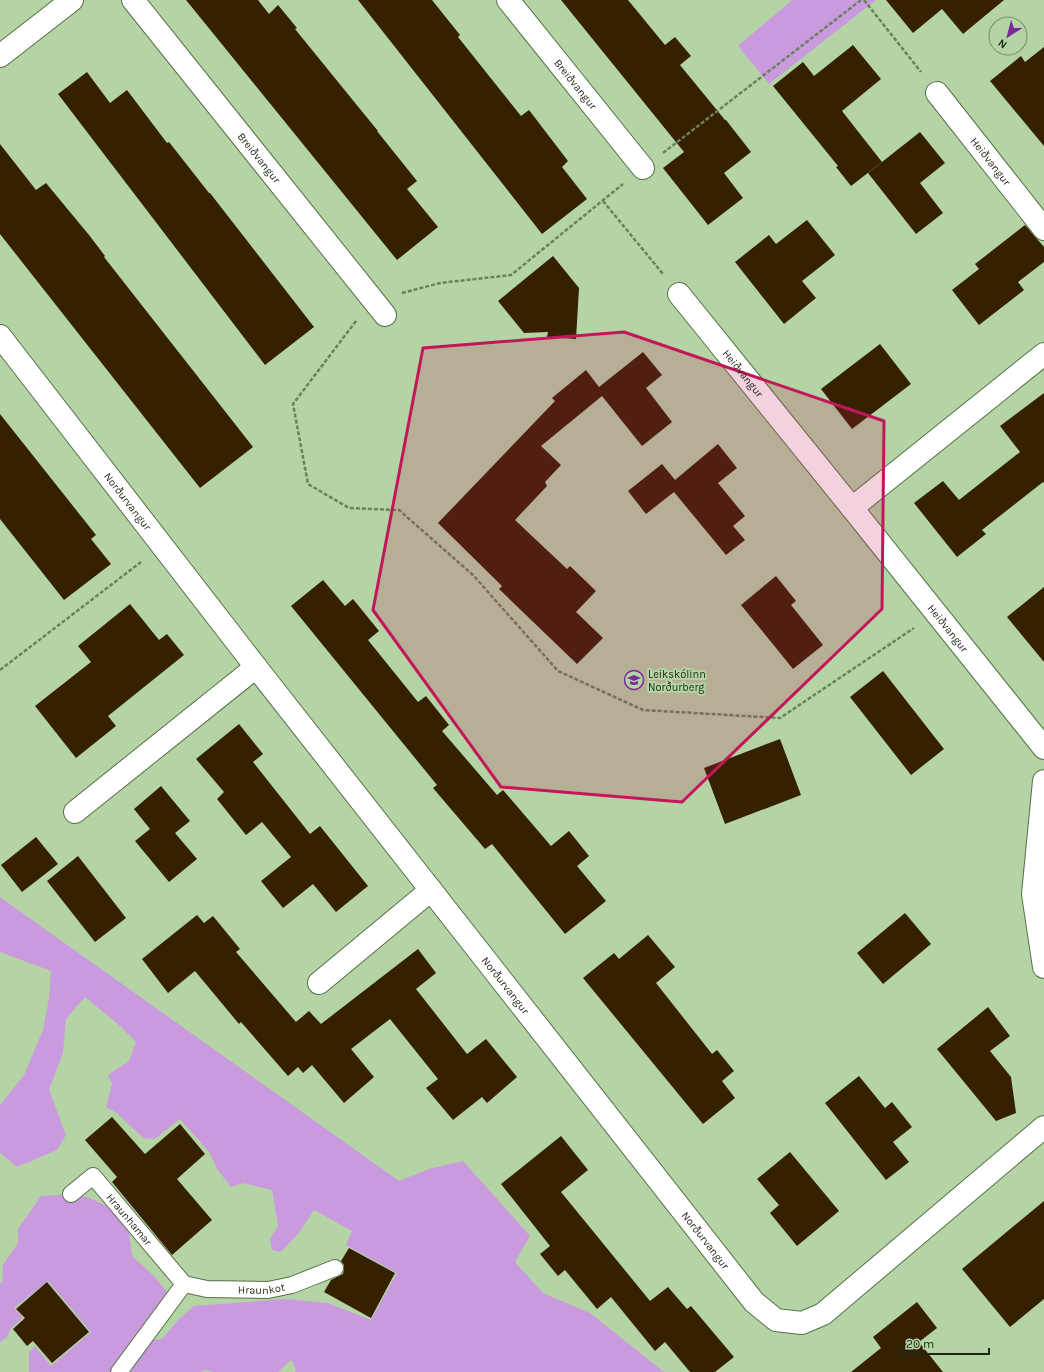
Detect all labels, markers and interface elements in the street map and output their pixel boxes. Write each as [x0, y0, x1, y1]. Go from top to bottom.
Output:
north arrow [988, 16, 1028, 56]
text: N [995, 36, 1009, 51]
street label: Breiðvangur [551, 56, 600, 112]
street label: Breiðvangur [235, 130, 283, 186]
street label: Heiðvangur [968, 135, 1014, 188]
street label: Heiðvangur [720, 347, 766, 400]
street label: Norðurvangur [101, 470, 154, 533]
street label: Heiðvangur [925, 602, 971, 655]
place label: Leikskólinn Norðurberg [648, 668, 706, 694]
school or university icon: Leikskólinn Norðurberg [623, 669, 645, 691]
street label: Norðurvangur [479, 954, 532, 1017]
street label: Hraunhamar [104, 1191, 155, 1248]
street label: Norðurvangur [679, 1209, 732, 1272]
street label: Hraunkot [238, 1280, 286, 1297]
scale bar [900, 1330, 989, 1356]
text: 20 m [906, 1337, 934, 1351]

